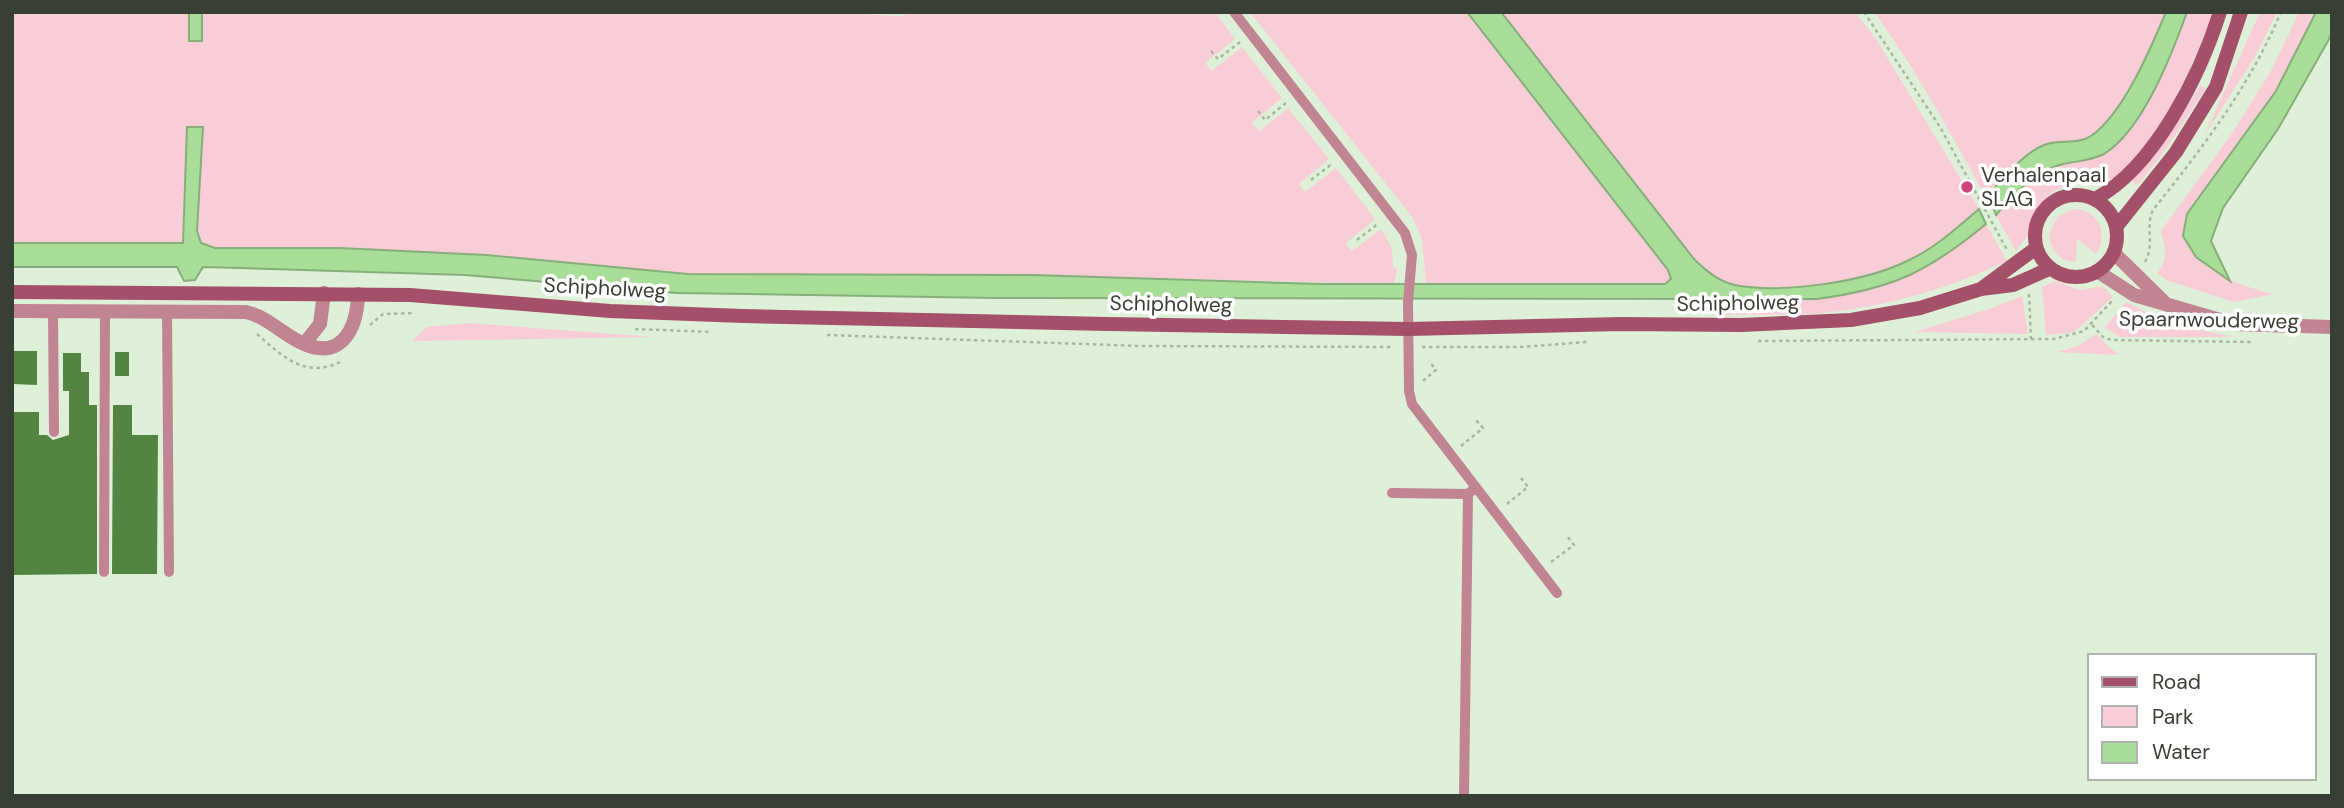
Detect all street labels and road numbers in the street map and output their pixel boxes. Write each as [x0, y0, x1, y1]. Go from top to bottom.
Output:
street label: Schipholweg [543, 271, 667, 305]
street label: Schipholweg [1676, 288, 1800, 318]
street label: Schipholweg [1109, 289, 1233, 319]
street label: Spaarnwouderweg [2119, 304, 2300, 336]

